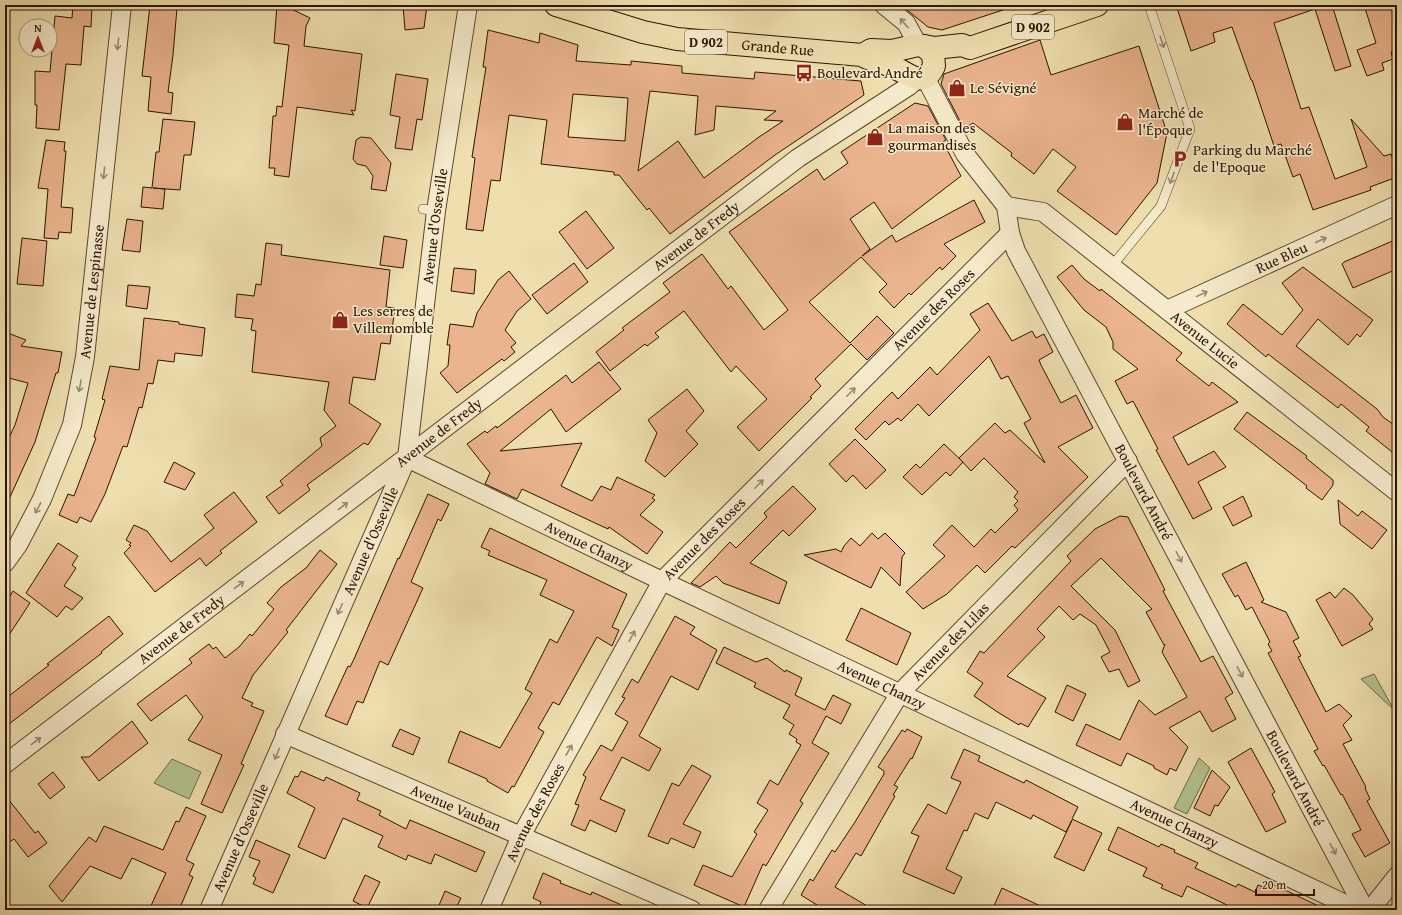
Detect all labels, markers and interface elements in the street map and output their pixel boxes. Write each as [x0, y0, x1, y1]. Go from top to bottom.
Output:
road number: D 902 [1012, 15, 1054, 39]
one-way arrow [899, 17, 908, 28]
north arrow [18, 18, 58, 58]
text: N [34, 20, 42, 36]
road number: D 902 [685, 30, 727, 54]
street label: Grande Rue [741, 34, 815, 61]
one-way arrow [1158, 36, 1166, 48]
one-way arrow [114, 37, 121, 50]
place label: Boulevard André [817, 62, 923, 83]
bus stop icon: Boulevard André [794, 63, 814, 83]
place label: Le Sévigné [970, 77, 1037, 98]
shop icon: Le Sévigné [947, 78, 967, 98]
place label: Marché de l'Époque [1138, 102, 1204, 140]
shop icon: Marché de l'Époque [1115, 112, 1135, 132]
place label: La maison des gourmandises [888, 117, 976, 155]
shop icon: La maison des gourmandises [865, 127, 885, 147]
place label: Parking du Marché de l'Epoque [1193, 139, 1312, 177]
parking icon: Parking du Marché de l'Epoque [1170, 149, 1190, 169]
one-way arrow [101, 166, 108, 179]
street label: Avenue d'Osseville [417, 167, 453, 285]
one-way arrow [1167, 172, 1175, 184]
street label: Avenue de Fredy [648, 195, 744, 275]
street label: Avenue de Lespinasse [74, 223, 109, 360]
street label: Rue Bleu [1252, 236, 1312, 278]
one-way arrow [1314, 236, 1326, 243]
street label: Avenue des Roses [887, 263, 979, 355]
one-way arrow [1196, 290, 1208, 297]
place label: Les serres de Villemomble [353, 300, 434, 338]
street label: Avenue Lucie [1166, 306, 1244, 374]
shop icon: Les serres de Villemomble [330, 310, 350, 330]
one-way arrow [75, 379, 83, 392]
one-way arrow [846, 387, 856, 397]
street label: Avenue de Fredy [391, 392, 487, 472]
street label: Boulevard André [1110, 440, 1178, 544]
one-way arrow [754, 479, 764, 489]
street label: Avenue d'Osseville [337, 483, 403, 598]
street label: Avenue des Roses [658, 492, 750, 584]
one-way arrow [33, 502, 41, 514]
one-way arrow [337, 502, 348, 511]
street label: Avenue Chanzy [542, 515, 637, 576]
one-way arrow [1176, 551, 1183, 563]
one-way arrow [234, 581, 245, 590]
street label: Avenue de Fredy [134, 589, 229, 669]
street label: Avenue des Lilas [907, 597, 994, 685]
one-way arrow [336, 602, 343, 614]
one-way arrow [628, 630, 636, 642]
street label: Avenue Chanzy [834, 654, 930, 714]
one-way arrow [1236, 666, 1244, 678]
street label: Boulevard André [1262, 726, 1330, 830]
one-way arrow [30, 736, 41, 745]
one-way arrow [566, 744, 573, 756]
one-way arrow [273, 747, 280, 759]
street label: Avenue des Roses [500, 759, 569, 865]
street label: Avenue Vauban [407, 778, 505, 836]
street label: Avenue d'Osseville [207, 780, 273, 895]
street label: Avenue Chanzy [1127, 793, 1223, 853]
one-way arrow [1329, 843, 1337, 855]
scale bar [1256, 871, 1314, 897]
text: 20 m [1262, 876, 1286, 893]

